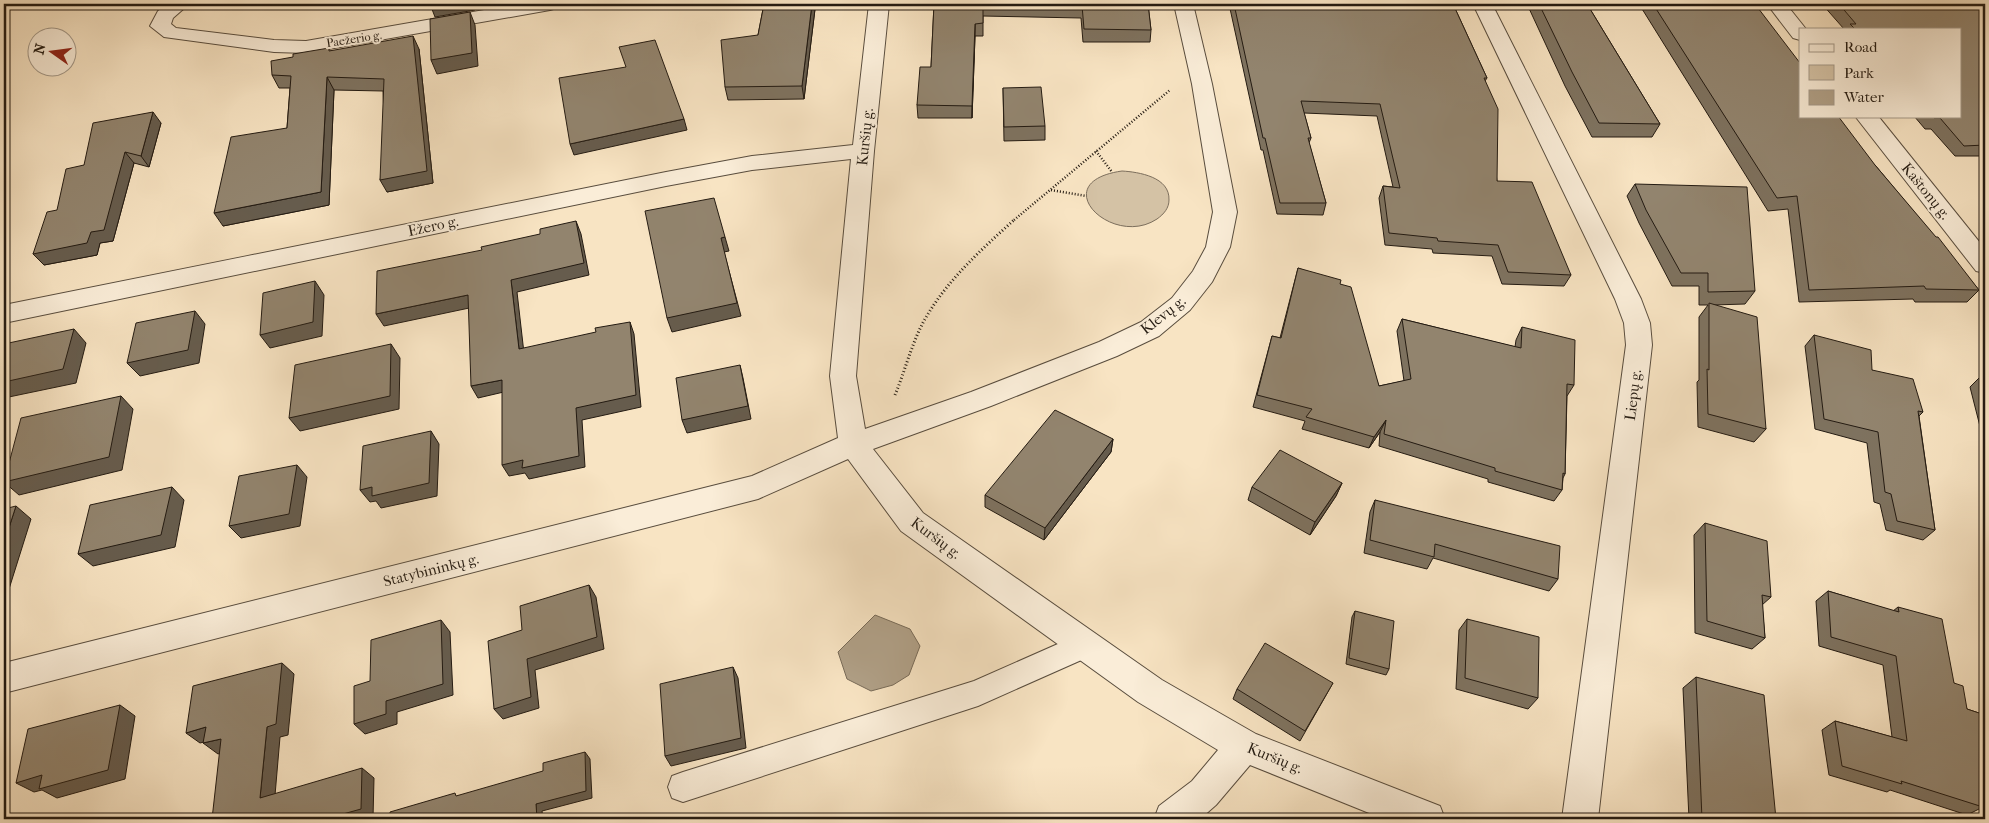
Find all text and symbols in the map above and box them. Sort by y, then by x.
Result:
north arrow [28,28,78,78]
street label: Paežerio g. [325,28,383,50]
legend [1799,28,1962,118]
text: Road [1844,38,1878,56]
text: N [30,41,49,56]
text: Park [1844,64,1874,82]
text: Water [1843,88,1884,106]
street label: Kuršių g. [853,107,877,167]
street label: Kaštonų g. [1898,159,1954,223]
street label: Ežero g. [406,212,460,240]
street label: Klevų g. [1137,292,1189,338]
street label: Liepų g. [1621,368,1645,422]
street label: Kuršių g. [907,513,965,563]
street label: Statybininkų g. [381,549,481,591]
street label: Kuršių g. [1245,739,1305,777]

